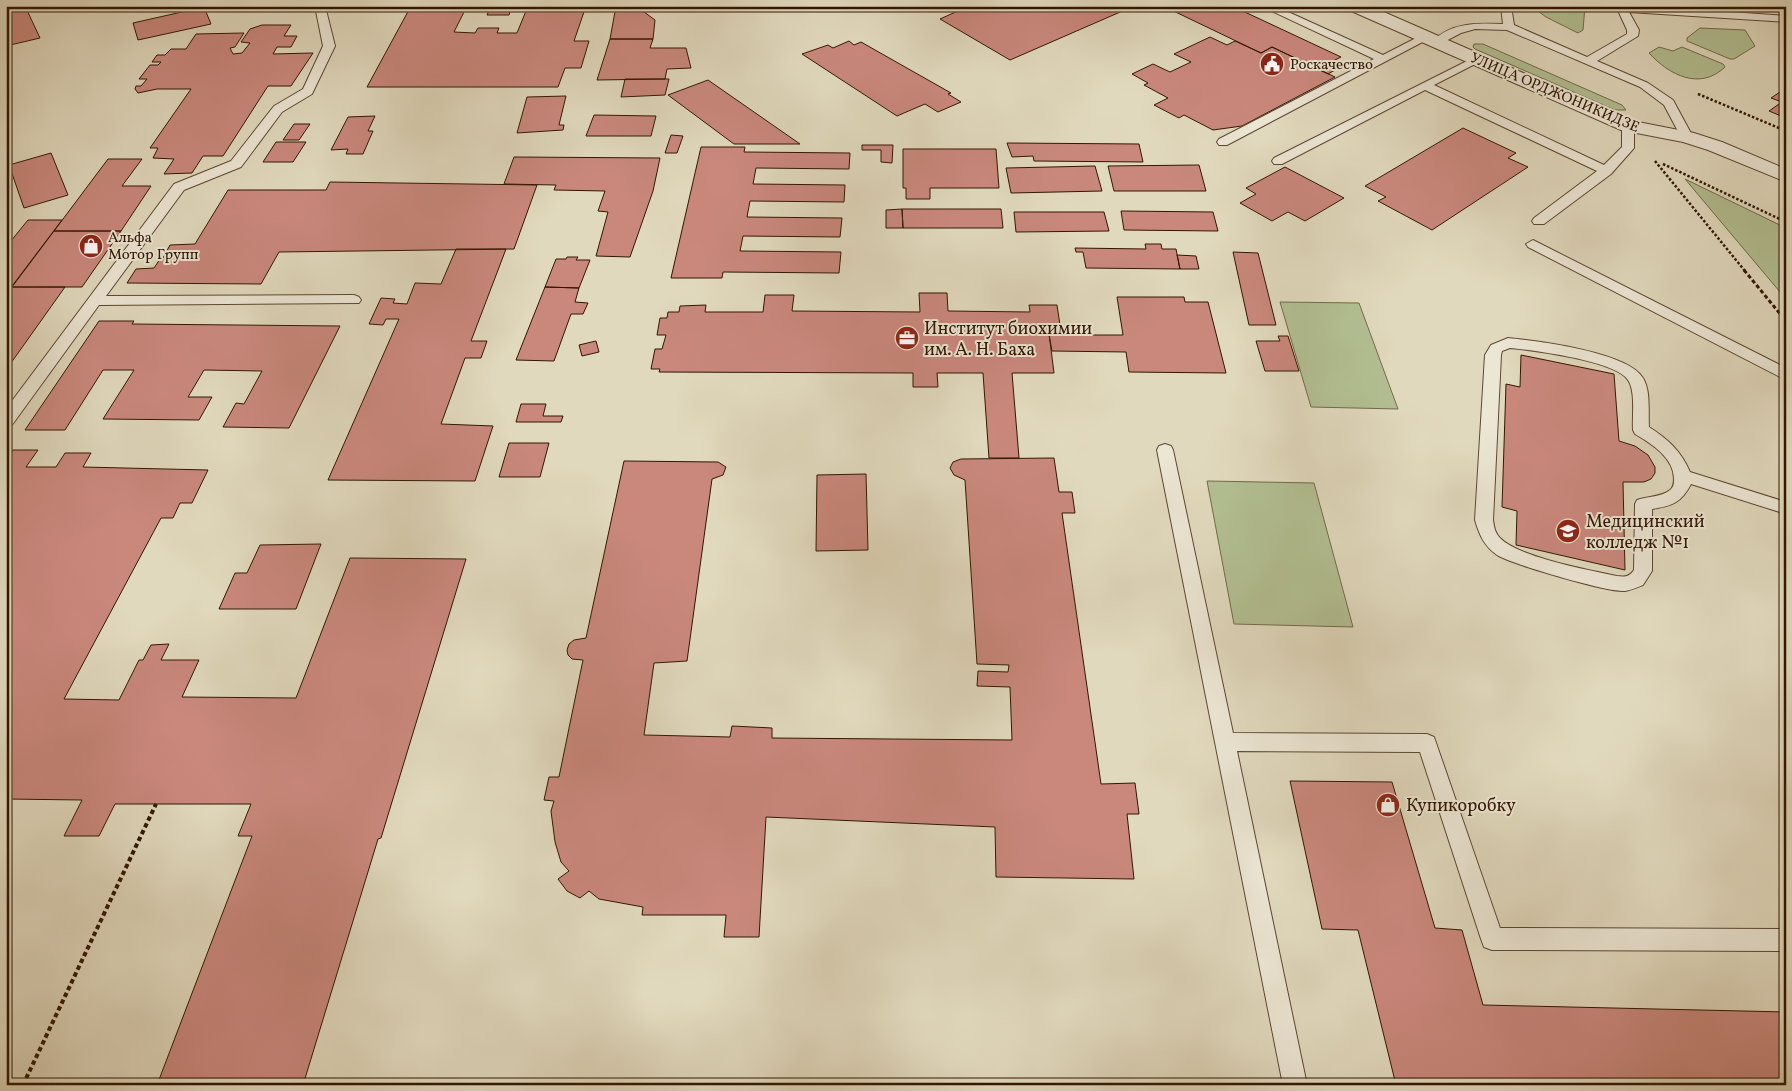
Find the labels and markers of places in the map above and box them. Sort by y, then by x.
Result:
public building icon: Роскачество [1259,51,1285,77]
place label: Роскачество [1290,55,1373,76]
place label: Альфа Мотор Групп [108,228,199,266]
shop icon: Альфа Мотор Групп [78,233,104,259]
place label: Институт биохимии им. А. Н. Баха [924,317,1092,363]
office icon: Институт биохимии им. А. Н. Баха [894,325,920,351]
place label: Медицинский колледж №1 [1586,510,1705,556]
school or university icon: Медицинский колледж №1 [1555,518,1581,544]
shop icon: Купикоробку [1375,792,1401,818]
place label: Купикоробку [1406,794,1516,819]

